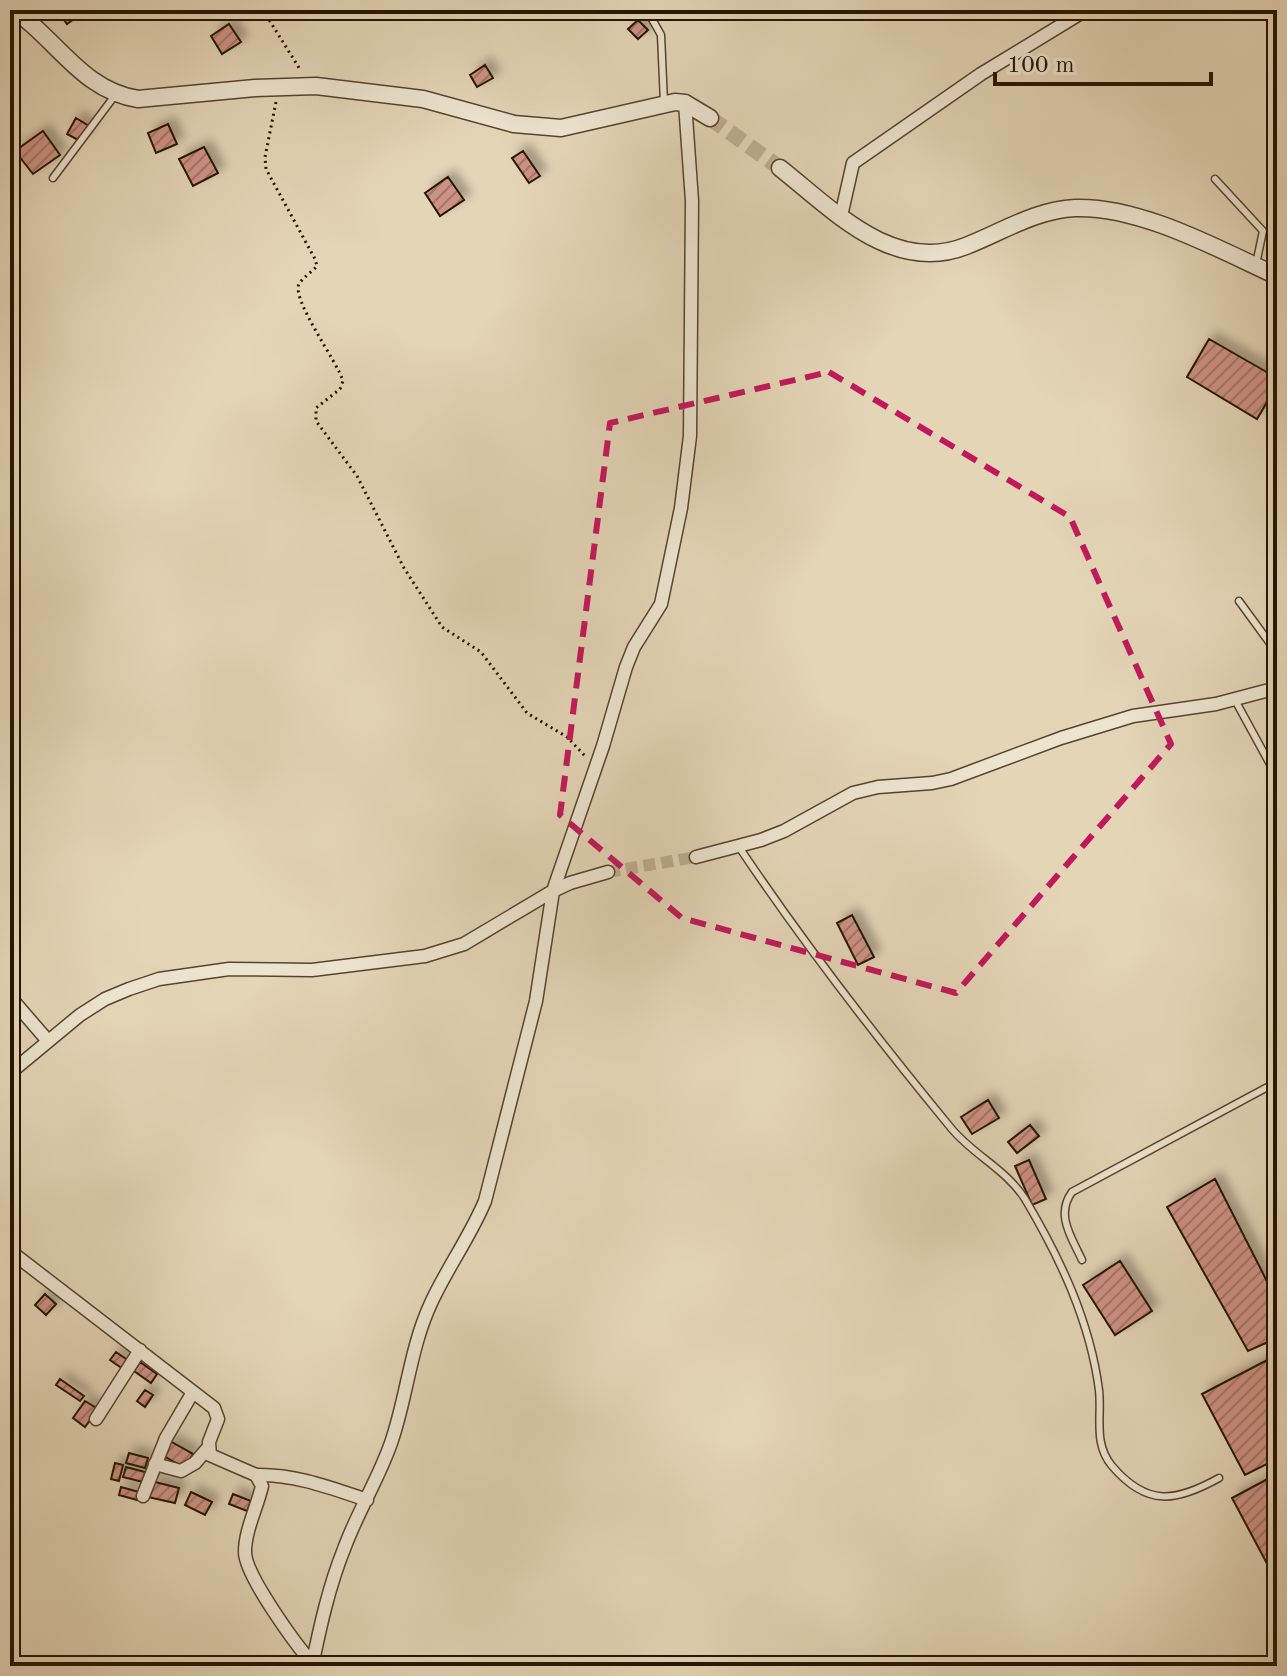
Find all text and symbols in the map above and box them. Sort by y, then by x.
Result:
scale bar [995,36,1211,86]
text: 100 m [1007,54,1075,78]

